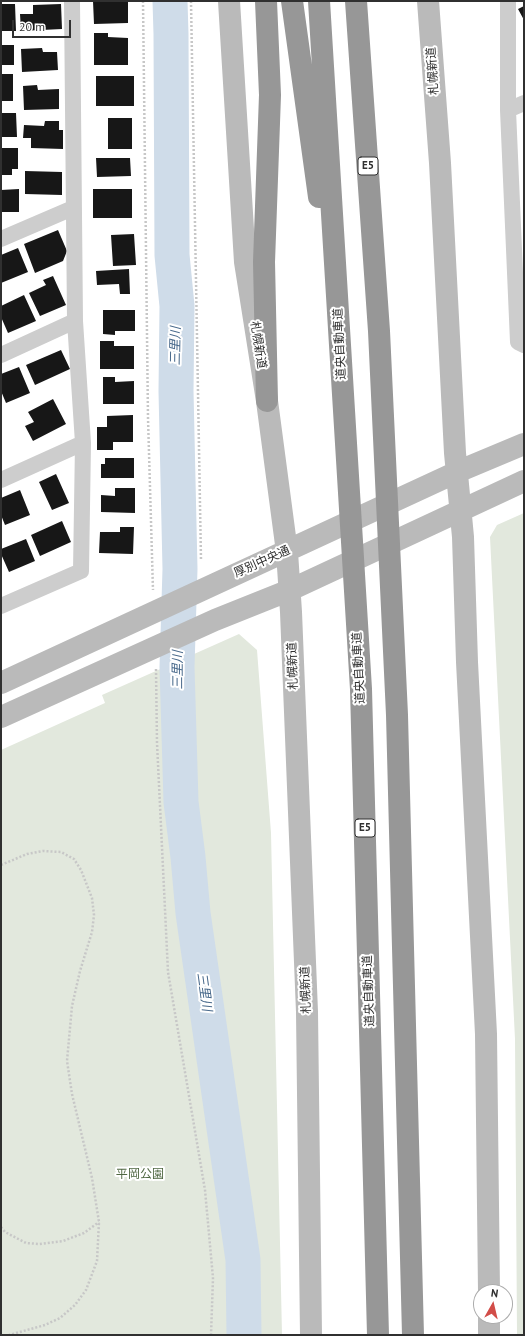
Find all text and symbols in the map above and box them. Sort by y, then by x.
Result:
scale bar [14,12,73,38]
text: 20 m [19,19,45,34]
street label: 札幌新道 [424,47,442,95]
road number: E5 [358,157,378,175]
street label: 道央自動車道 [331,308,349,380]
street label: 札幌新道 [247,320,269,370]
water label: 三里川 [168,326,184,366]
street label: 厚別中央通 [232,543,292,581]
street label: 道央自動車道 [350,632,368,704]
street label: 札幌新道 [285,642,301,690]
water label: 三里川 [170,651,186,689]
road number: E5 [355,819,375,837]
street label: 道央自動車道 [361,955,377,1027]
street label: 札幌新道 [298,966,314,1014]
water label: 三里川 [194,972,214,1012]
park label: 平岡公園 [116,1168,164,1182]
north arrow [473,1284,513,1324]
text: N [490,1286,499,1301]

